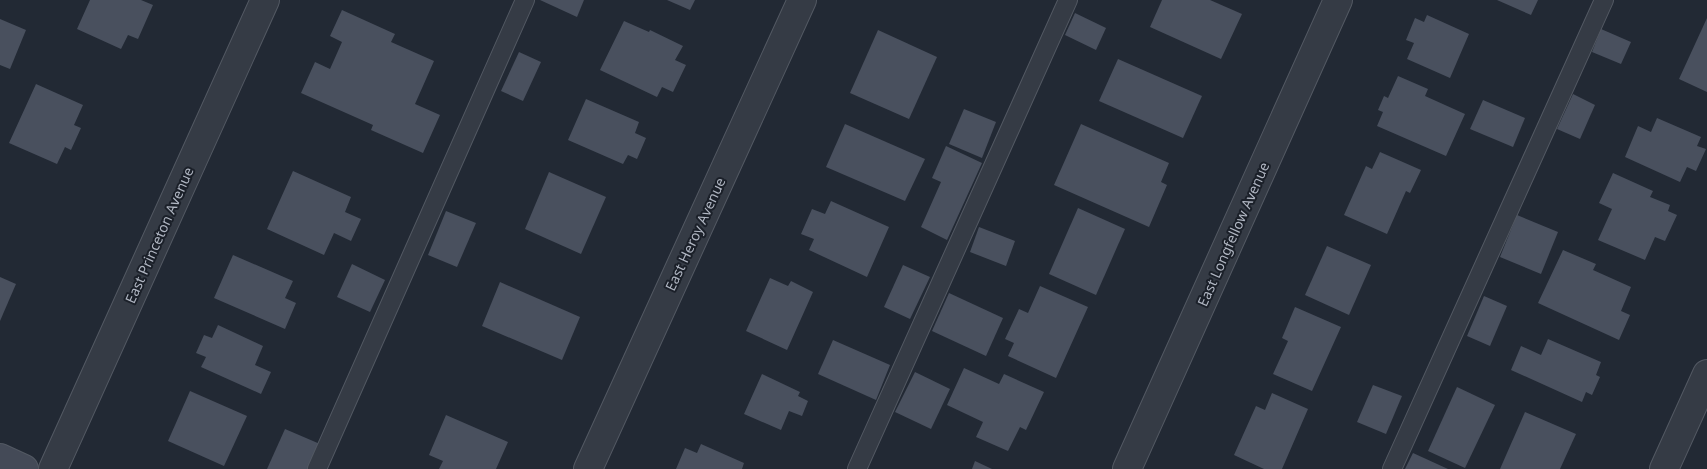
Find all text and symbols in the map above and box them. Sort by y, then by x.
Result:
street label: East Longfellow Avenue [1193,159,1273,309]
street label: East Princeton Avenue [120,164,198,306]
street label: East Heroy Avenue [660,174,730,294]

